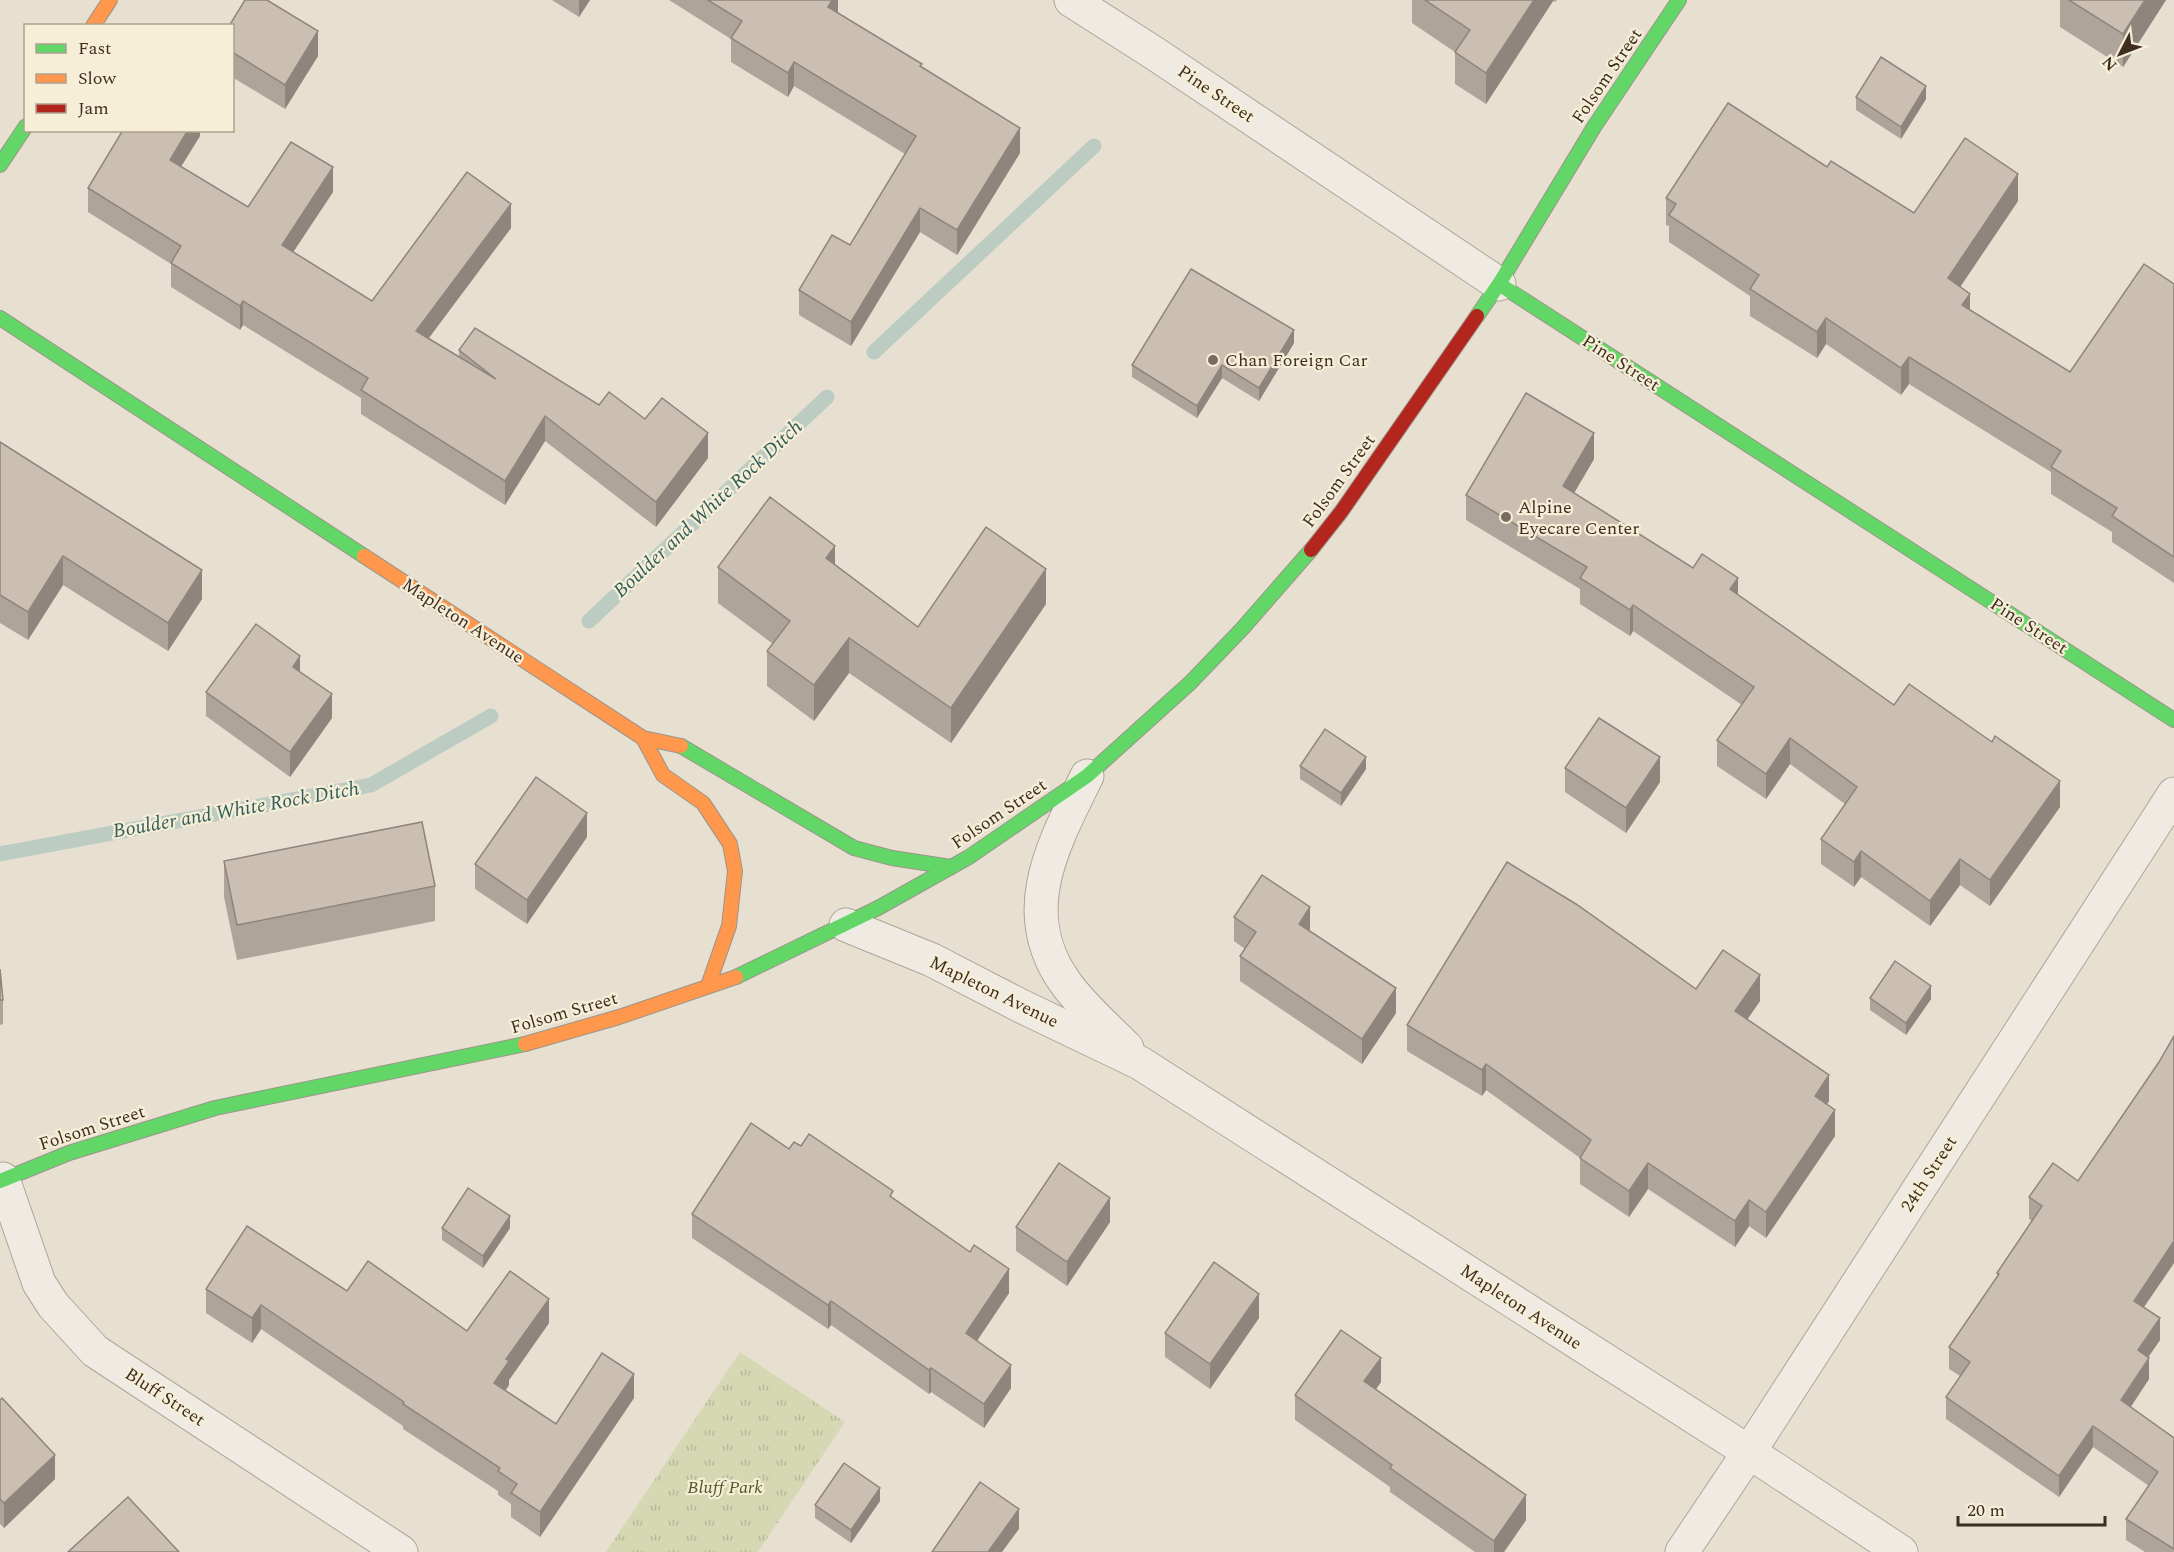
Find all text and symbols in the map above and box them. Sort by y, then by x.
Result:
street label: Folsom Street [1565,23,1649,129]
legend [24,24,234,132]
north arrow [2090,24,2150,84]
text: Fast [78,35,111,62]
text: N [2096,50,2123,76]
street label: Pine Street [1172,58,1260,130]
text: Slow [78,65,117,92]
text: Jam [78,95,109,122]
street label: Pine Street [1577,328,1665,398]
place label: Chan Foreign Car [1225,347,1368,374]
marker: Chan Foreign Car [1206,353,1220,367]
water label: Boulder and White Rock Ditch [606,413,810,605]
street label: Folsom Street [1296,428,1382,534]
place label: Alpine Eyecare Center [1518,494,1639,542]
marker: Alpine Eyecare Center [1499,510,1513,524]
street label: Mapleton Avenue [397,571,529,671]
street label: Pine Street [1985,591,2073,661]
street label: Folsom Street [946,772,1052,856]
water label: Boulder and White Rock Ditch [110,774,362,846]
street label: Mapleton Avenue [925,949,1063,1035]
street label: Folsom Street [507,985,621,1041]
street label: Folsom Street [35,1098,149,1158]
street label: 24th Street [1894,1130,1964,1218]
street label: Mapleton Avenue [1455,1257,1587,1357]
street label: Bluff Street [119,1361,211,1433]
park label: Bluff Park [687,1474,763,1501]
scale bar [1958,1489,2105,1527]
text: 20 m [1967,1497,2005,1524]

